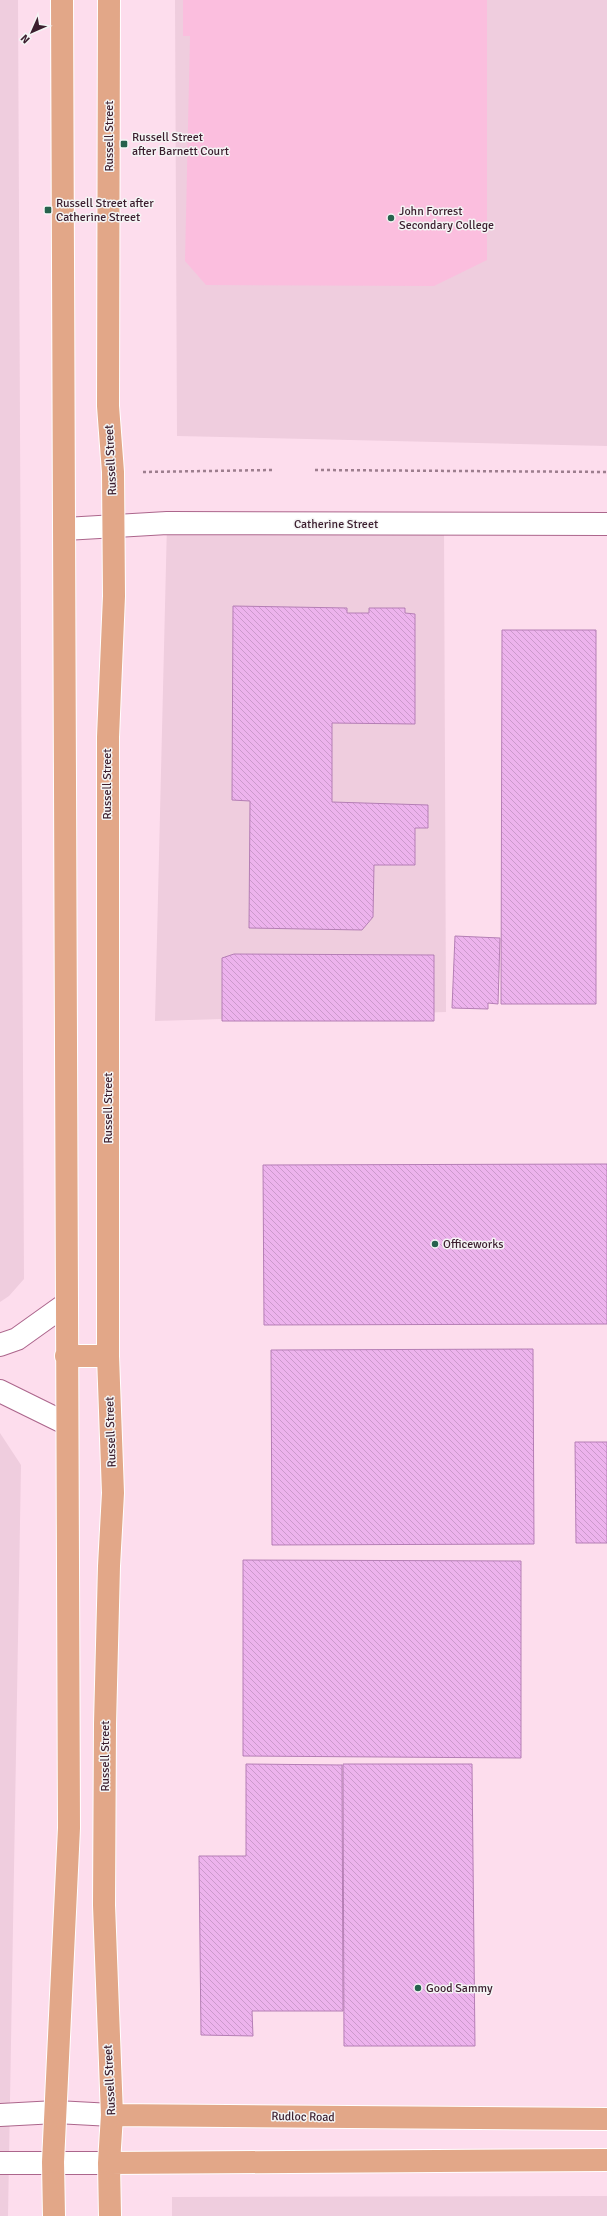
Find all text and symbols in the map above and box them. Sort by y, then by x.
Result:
north arrow [12,12,52,52]
text: N [18,31,33,46]
street label: Russell Street [102,101,117,171]
place label: Russell Street after Barnett Court [132,130,229,159]
marker: Russell Street after Barnett Court [119,139,129,149]
place label: Russell Street after Catherine Street [56,196,154,225]
place label: John Forrest Secondary College [399,204,494,233]
marker: Russell Street after Catherine Street [43,205,53,215]
marker: John Forrest Secondary College [386,213,396,223]
street label: Russell Street [102,424,120,496]
street label: Catherine Street [294,517,378,532]
street label: Russell Street [100,749,115,819]
street label: Russell Street [101,1073,116,1143]
place label: Officeworks [443,1237,503,1252]
marker: Officeworks [430,1239,440,1249]
street label: Russell Street [102,1396,120,1468]
street label: Russell Street [98,1721,113,1791]
place label: Good Sammy [426,1981,493,1996]
marker: Good Sammy [413,1983,423,1993]
street label: Russell Street [101,2044,119,2116]
street label: Rudloc Road [271,2109,335,2125]

